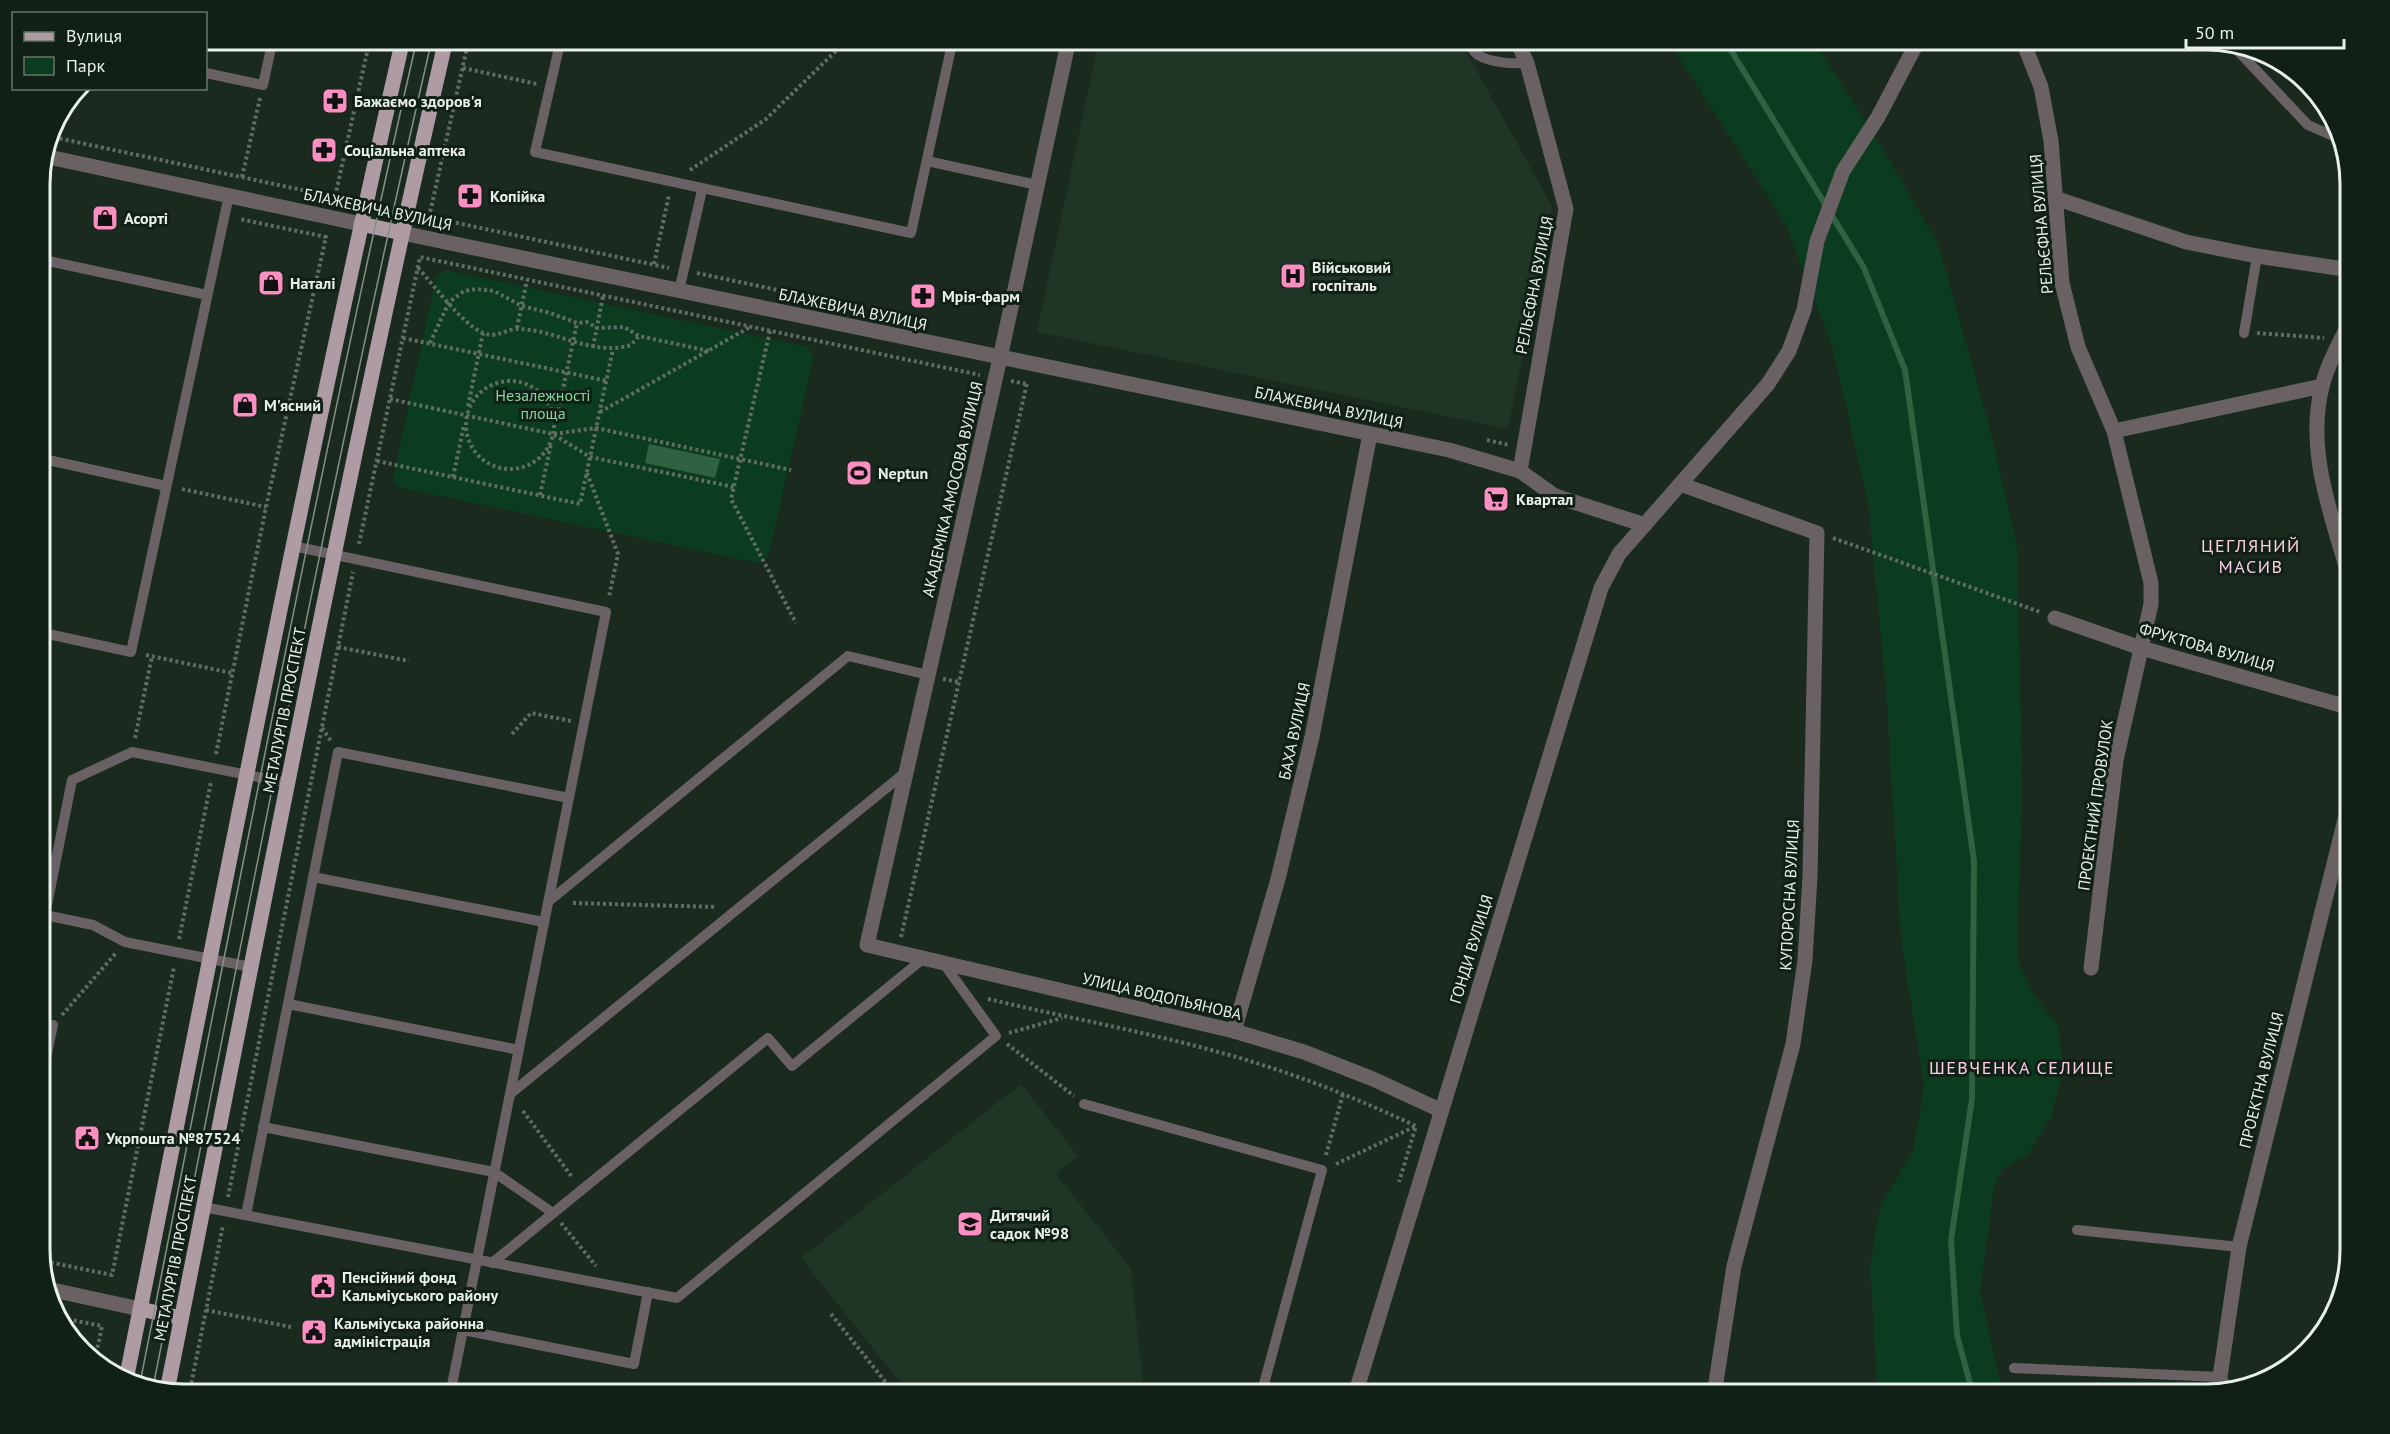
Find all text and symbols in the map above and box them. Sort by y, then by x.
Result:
legend [12,12,207,90]
scale bar [2186,12,2344,50]
text: 50 m [2195,21,2234,44]
text: Вулиця [66,24,122,47]
text: Парк [66,54,106,77]
pharmacy icon: Бажаємо здоров'я [320,86,350,116]
place label: Бажаємо здоров'я [354,91,482,111]
pharmacy icon: Соціальна аптека [309,135,339,165]
place label: Соціальна аптека [344,140,466,160]
street label: РЕЛЬЄФНА ВУЛИЦЯ [2025,153,2057,295]
pharmacy icon: Копійка [455,181,485,211]
street label: БЛАЖЕВИЧА ВУЛИЦЯ [302,184,454,234]
place label: Копійка [490,186,545,206]
shop icon: Асорті [90,203,120,233]
place label: Асорті [124,208,168,228]
street label: РЕЛЬЄФНА ВУЛИЦЯ [1511,214,1557,356]
place label: Військовий госпіталь [1312,257,1391,295]
hospital icon: Військовий госпіталь [1278,261,1308,291]
shop icon: Наталі [256,268,286,298]
place label: Наталі [290,273,336,293]
pharmacy icon: Мрія-фарм [908,281,938,311]
street label: БЛАЖЕВИЧА ВУЛИЦЯ [777,284,929,334]
place label: Мрія-фарм [942,286,1020,306]
street label: АКАДЕМІКА АМОСОВА ВУЛИЦЯ [917,379,987,599]
street label: БЛАЖЕВИЧА ВУЛИЦЯ [1253,382,1405,432]
park label: Незалежності площа [495,385,591,423]
shop icon: М'ясний [230,390,260,420]
place label: М'ясний [264,395,321,415]
sports icon: Neptun [844,458,874,488]
place label: Neptun [878,463,928,483]
supermarket icon: Квартал [1481,484,1511,514]
place label: Квартал [1516,489,1573,509]
district label: ЦЕГЛЯНИЙ МАСИВ [2201,534,2301,578]
street label: ФРУКТОВА ВУЛИЦЯ [2137,618,2277,676]
street label: МЕТАЛУРГІВ ПРОСПЕКТ [258,625,310,795]
street label: БАХА ВУЛИЦЯ [1274,680,1314,782]
street label: ПРОЕКТНИЙ ПРОВУЛОК [2073,718,2117,892]
street label: КУПОРОСНА ВУЛИЦЯ [1775,819,1803,971]
street label: ГОНДИ ВУЛИЦЯ [1445,892,1497,1006]
street label: УЛИЦА ВОДОПЬЯНОВА [1080,968,1244,1024]
street label: ПРОЕКТНА ВУЛИЦЯ [2234,1010,2288,1150]
district label: ШЕВЧЕНКА СЕЛИЩЕ [1929,1056,2115,1079]
public building icon: Укрпошта №87524 [72,1123,102,1153]
place label: Укрпошта №87524 [105,1128,240,1148]
street label: МЕТАЛУРГІВ ПРОСПЕКТ [149,1173,201,1343]
place label: Дитячий садок №98 [990,1205,1069,1243]
school or university icon: Дитячий садок №98 [955,1209,985,1239]
place label: Пенсійний фонд Кальміуського району [342,1267,498,1305]
public building icon: Пенсійний фонд Кальміуського району [308,1271,338,1301]
place label: Кальміуська районна адміністрація [334,1313,484,1351]
public building icon: Кальміуська районна адміністрація [299,1317,329,1347]

